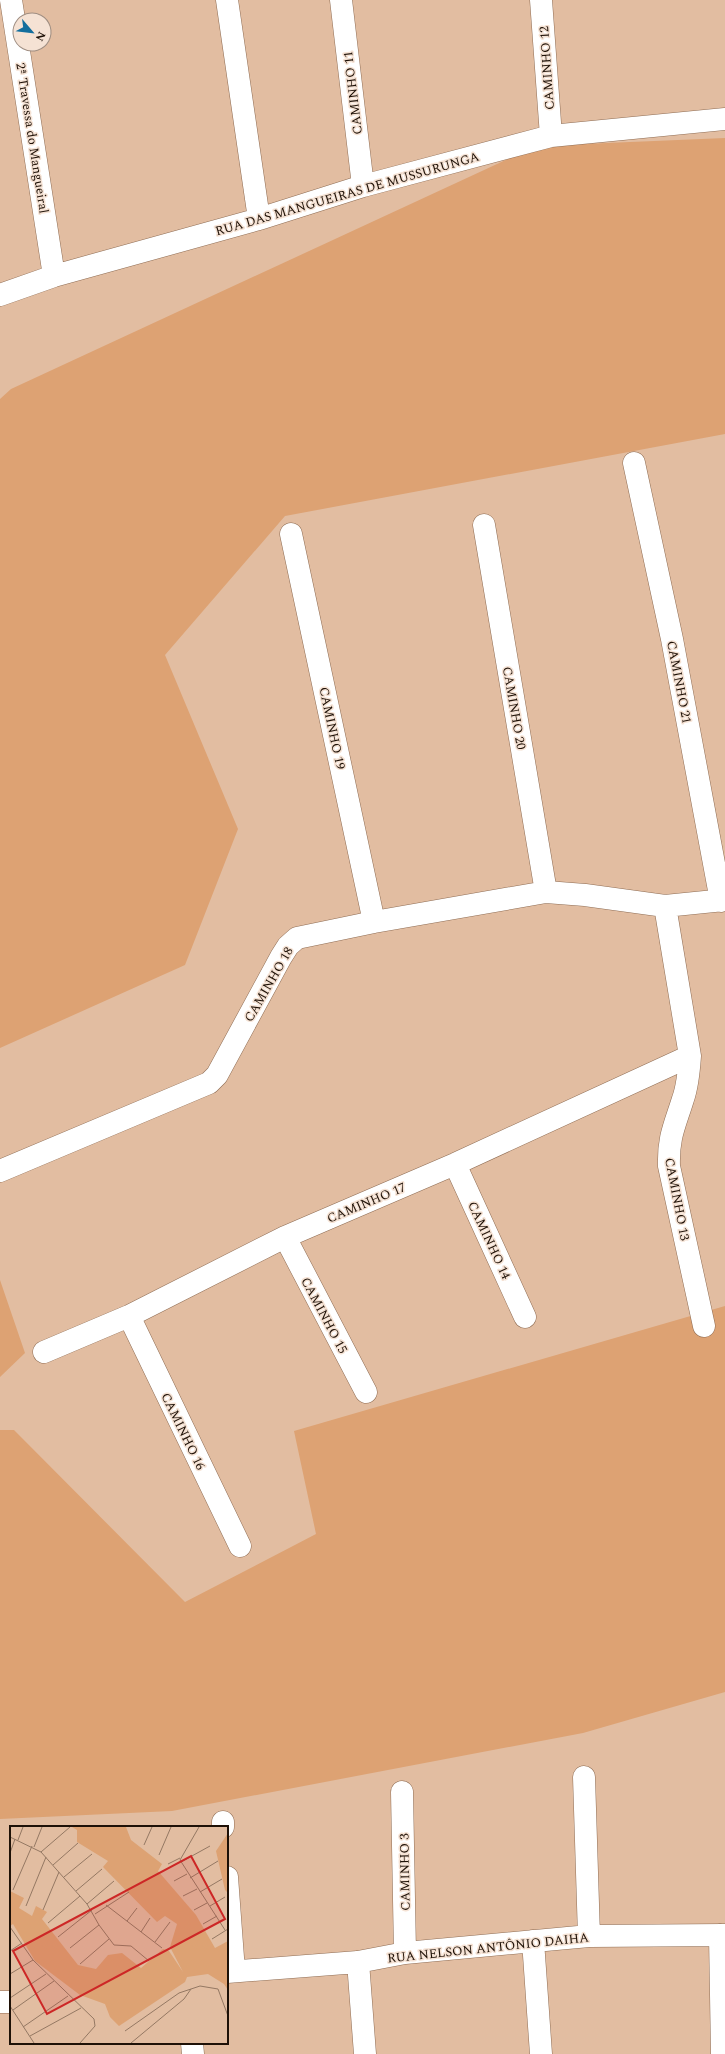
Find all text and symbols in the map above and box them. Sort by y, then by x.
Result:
north arrow [12,12,52,52]
street label: CAMINHO 12 [534,25,560,111]
text: N [31,29,50,44]
street label: CAMINHO 11 [338,50,368,136]
street label: 2ª Travessa do Mangueiral [10,61,54,215]
street label: RUA DAS MANGUEIRAS DE MUSSURUNGA [213,147,482,241]
street label: CAMINHO 21 [661,639,697,725]
street label: CAMINHO 20 [497,665,531,752]
street label: CAMINHO 19 [314,685,351,772]
street label: CAMINHO 18 [239,943,299,1026]
street label: CAMINHO 13 [659,1156,695,1243]
street label: CAMINHO 17 [324,1177,409,1229]
street label: CAMINHO 14 [462,1198,516,1283]
street label: CAMINHO 15 [296,1274,353,1357]
street label: CAMINHO 16 [156,1389,211,1474]
inset map [10,1826,228,2044]
street label: CAMINHO 3 [394,1833,416,1911]
street label: RUA NELSON ANTÔNIO DAIHA [386,1927,590,1969]

